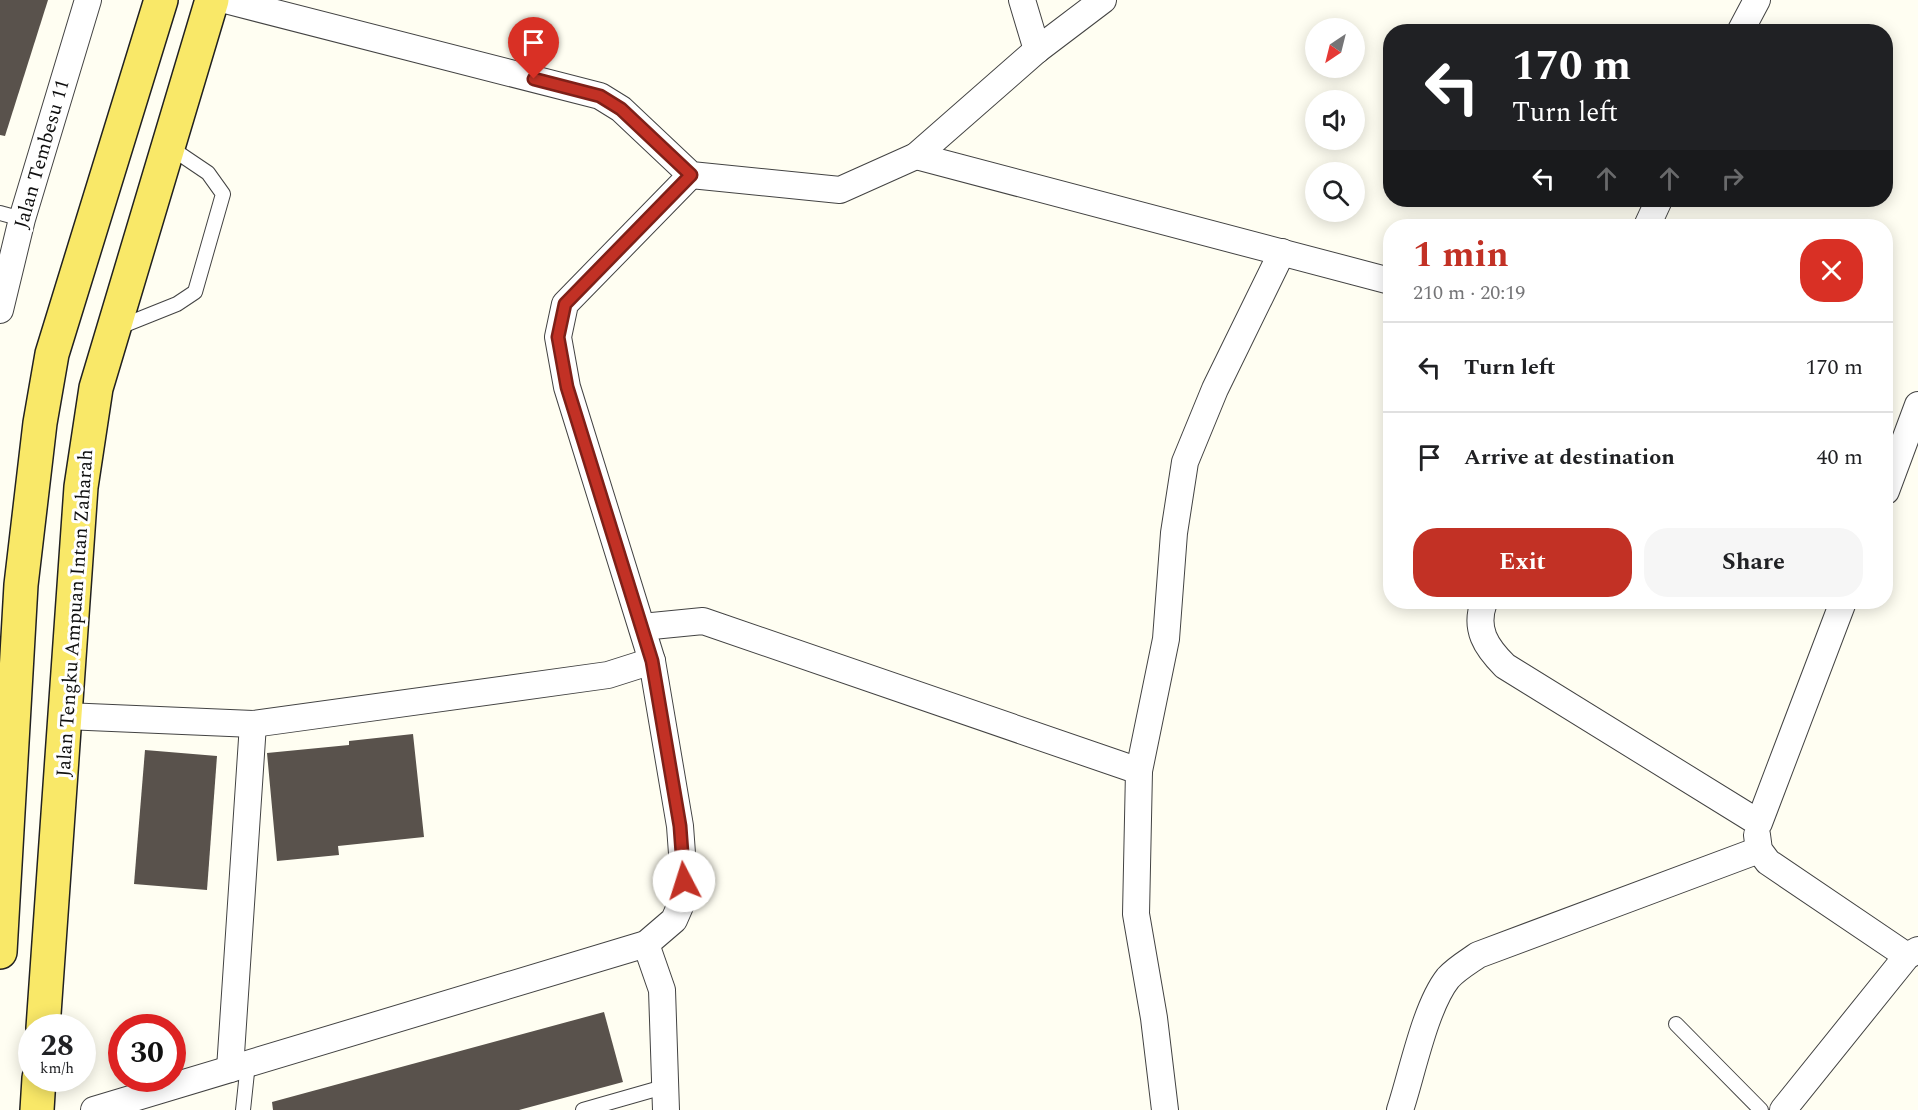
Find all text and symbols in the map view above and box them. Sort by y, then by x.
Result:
pin [508,17,559,79]
north arrow [1305,18,1365,78]
map controls [1305,18,1365,222]
icon: arrive [517,26,550,59]
text: 170 m [1512,35,1631,98]
icon: left [1413,48,1491,126]
street label: Jalan Tembesu 11 [6,76,78,232]
button: sound [1305,90,1365,150]
text: Turn left [1512,92,1618,134]
button: search [1305,162,1365,222]
icon: left [1527,162,1560,195]
icon: ahead [1590,162,1623,195]
icon: ahead [1653,162,1686,195]
icon: right [1716,162,1749,195]
text: 1 min [1413,228,1509,283]
button: close [1800,239,1863,302]
text: 210 m · 20:19 [1413,278,1525,308]
icon: left [1413,351,1446,384]
text: Turn left [1464,351,1556,384]
text: 170 m [1806,351,1863,384]
icon: arrive [1413,441,1446,474]
text: Arrive at destination [1464,441,1675,474]
text: 40 m [1817,441,1863,474]
street label: Jalan Tengku Ampuan Intan Zaharah [49,448,101,778]
button: Exit [1413,528,1632,597]
button: Share [1644,528,1863,597]
position arrow [652,849,716,913]
speed limit sign: 30 [108,1014,186,1092]
text: 28 [40,1023,74,1069]
text: km/h [40,1057,74,1080]

